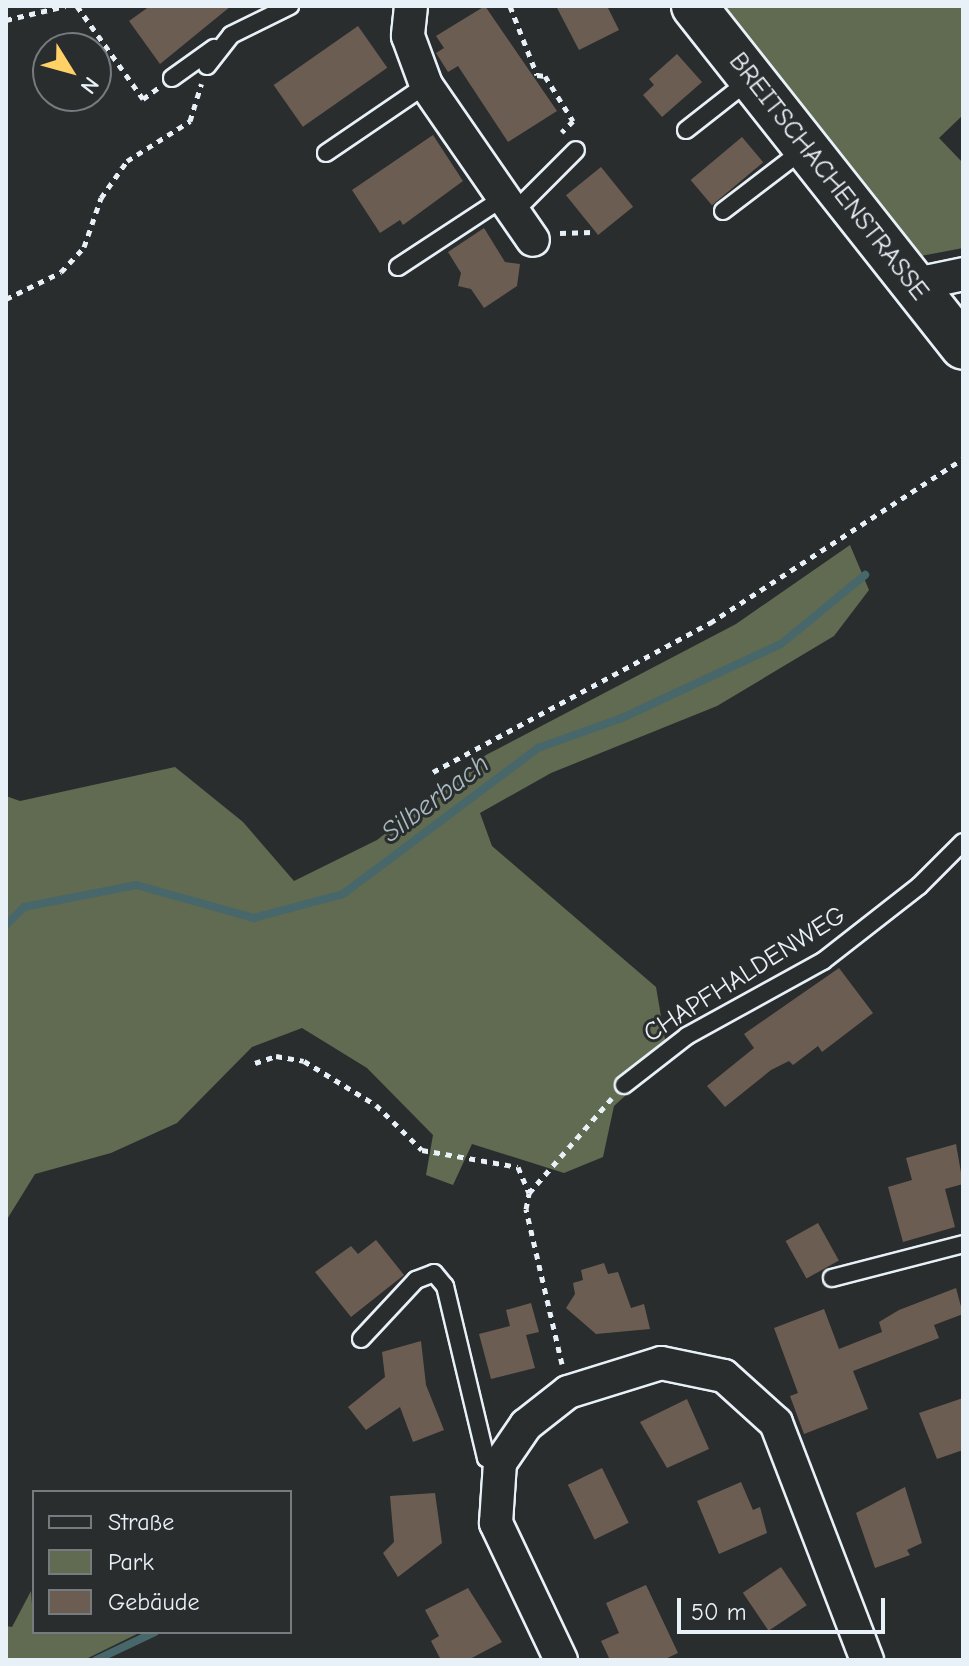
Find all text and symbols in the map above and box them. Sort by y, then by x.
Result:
north arrow [32,32,112,112]
street label: BREITSCHACHENSTRASSE [722,47,934,307]
text: N [75,72,104,99]
water label: Silberbach [375,747,495,849]
street label: CHAPFHALDENWEG [638,900,852,1050]
legend [32,1490,292,1634]
text: Straße [108,1508,174,1536]
text: Park [108,1548,154,1576]
scale bar [681,1582,889,1632]
text: Gebäude [108,1588,199,1616]
text: 50 m [691,1598,747,1626]

